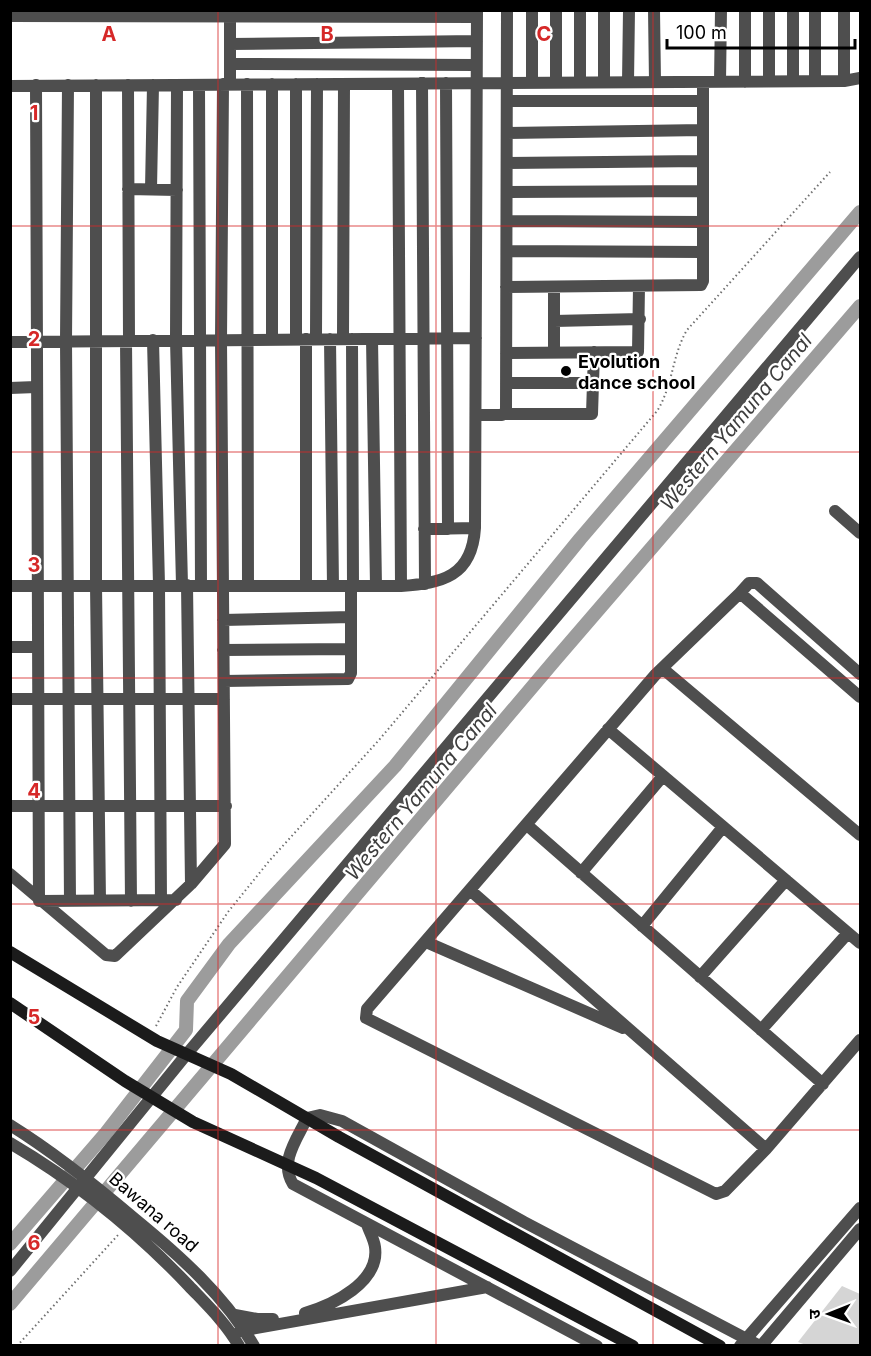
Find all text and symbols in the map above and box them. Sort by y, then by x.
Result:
scale bar [667,12,854,50]
text: A [102,22,117,46]
text: B [320,22,334,46]
text: C [537,22,551,46]
text: 100 m [676,22,727,43]
text: 1 [30,101,38,125]
text: 2 [28,327,40,351]
water label: Western Yamuna Canal [655,329,817,515]
place label: Evolution dance school [578,351,695,393]
marker: Evolution dance school [559,364,573,378]
text: 3 [28,553,40,577]
water label: Western Yamuna Canal [340,699,502,885]
text: 4 [27,779,41,803]
text: 5 [28,1005,40,1029]
street label: Bawana road [105,1168,203,1256]
text: 6 [28,1231,41,1255]
north arrow [799,1284,859,1344]
text: उ [804,1309,824,1319]

